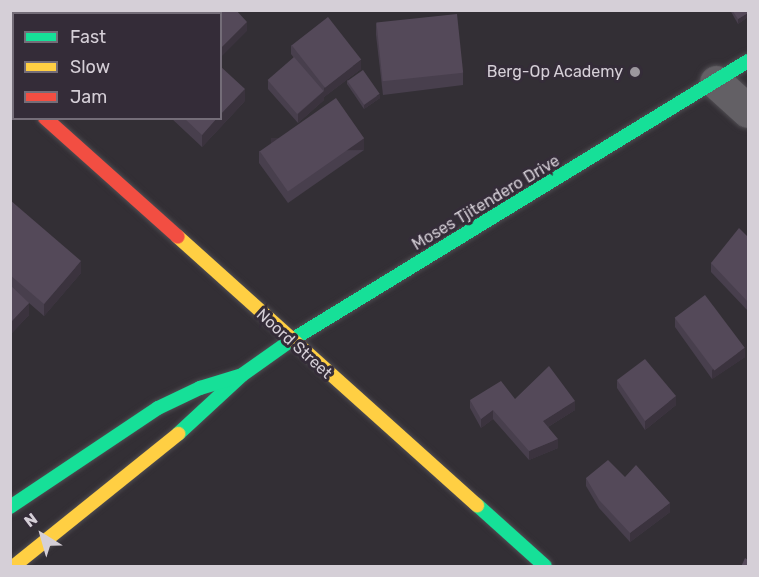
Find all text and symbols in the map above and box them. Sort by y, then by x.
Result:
legend [12,12,222,120]
text: Fast [70,26,106,48]
text: Slow [70,56,110,78]
place label: Berg-Op Academy [486,62,623,82]
marker: Berg-Op Academy [628,65,642,79]
text: Jam [70,86,107,108]
street label: Moses Tjitendero Drive [409,151,563,255]
street label: Noord Street [252,305,336,383]
north arrow [12,505,72,565]
text: N [21,509,41,531]

